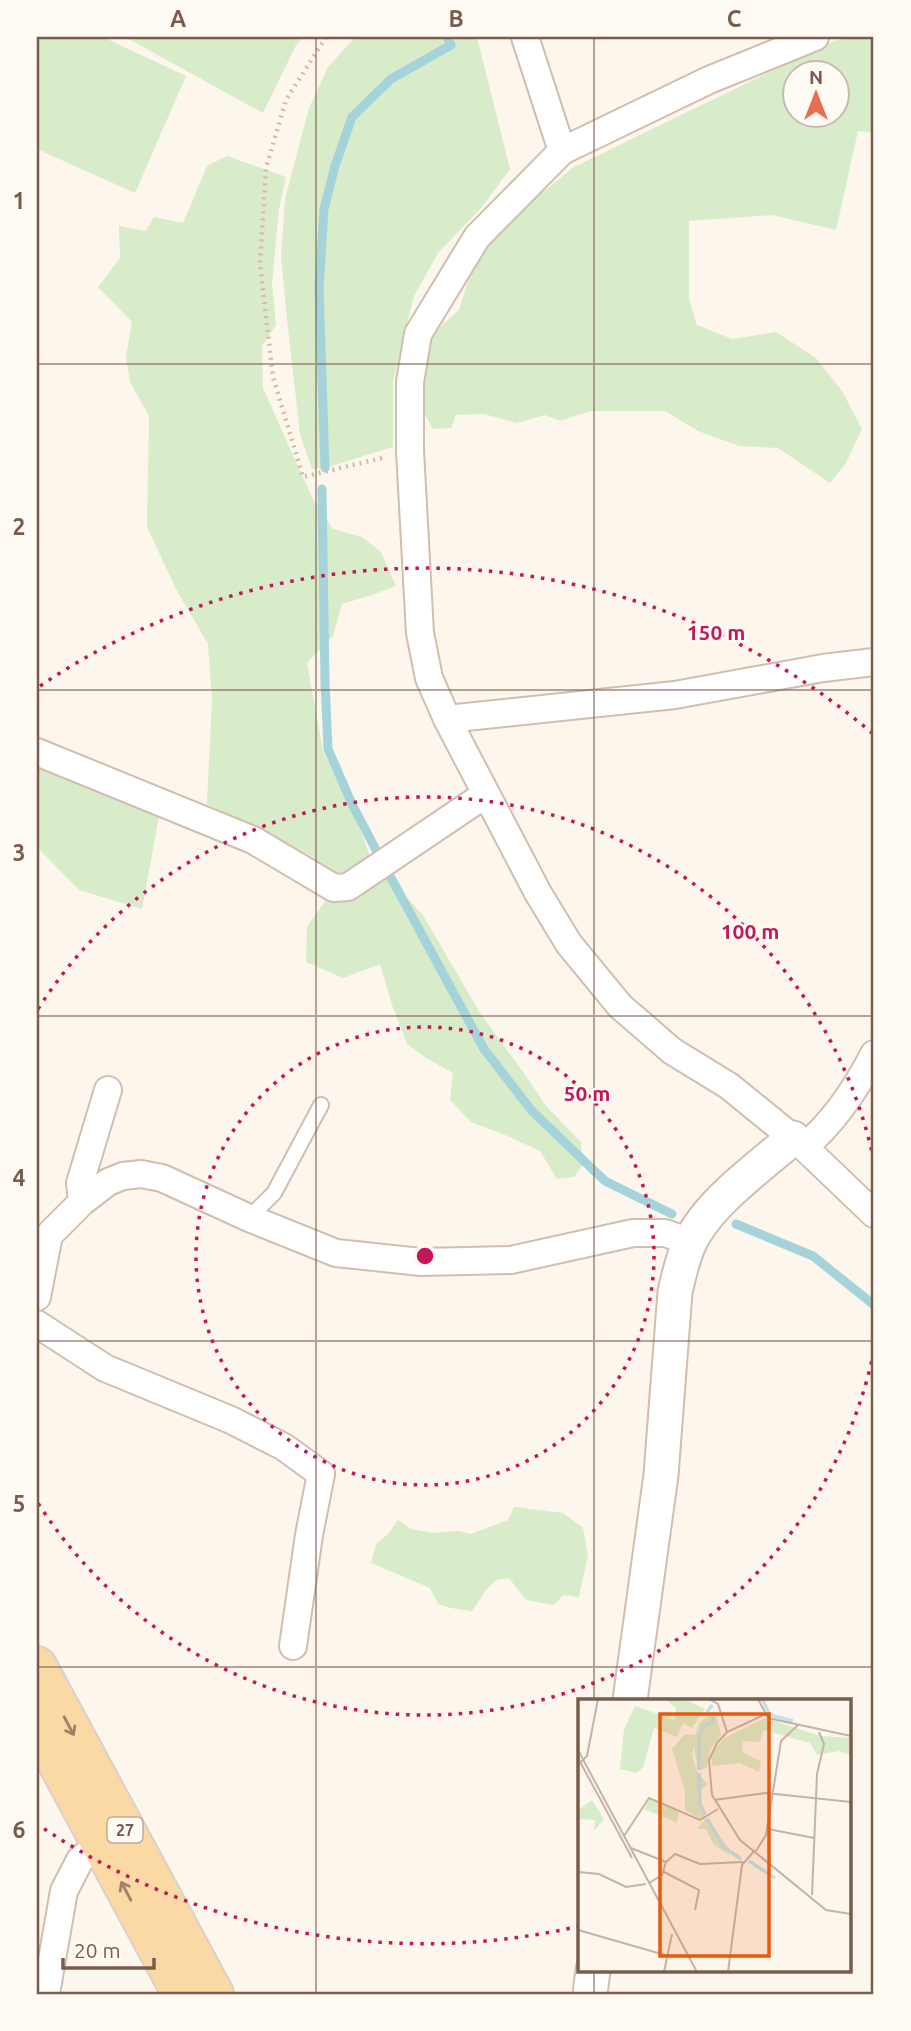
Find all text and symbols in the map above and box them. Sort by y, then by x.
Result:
text: A [170,6,186,31]
text: B [448,6,464,31]
text: C [727,6,742,31]
north arrow [782,60,852,130]
text: N [809,66,823,88]
text: 1 [13,188,25,213]
text: 2 [13,514,25,539]
text: 150 m [687,620,745,644]
text: 3 [13,840,25,865]
text: 100 m [721,919,779,943]
text: 50 m [564,1081,610,1105]
text: 4 [13,1165,26,1190]
centre of rings [413,1244,437,1268]
text: 5 [13,1491,25,1516]
inset map [578,1699,852,1972]
one-way arrow [62,1715,76,1735]
text: 6 [13,1817,26,1842]
road number: 27 [108,1818,142,1842]
one-way arrow [119,1881,133,1902]
scale bar [63,1926,154,1970]
text: 20 m [74,1938,121,1962]

